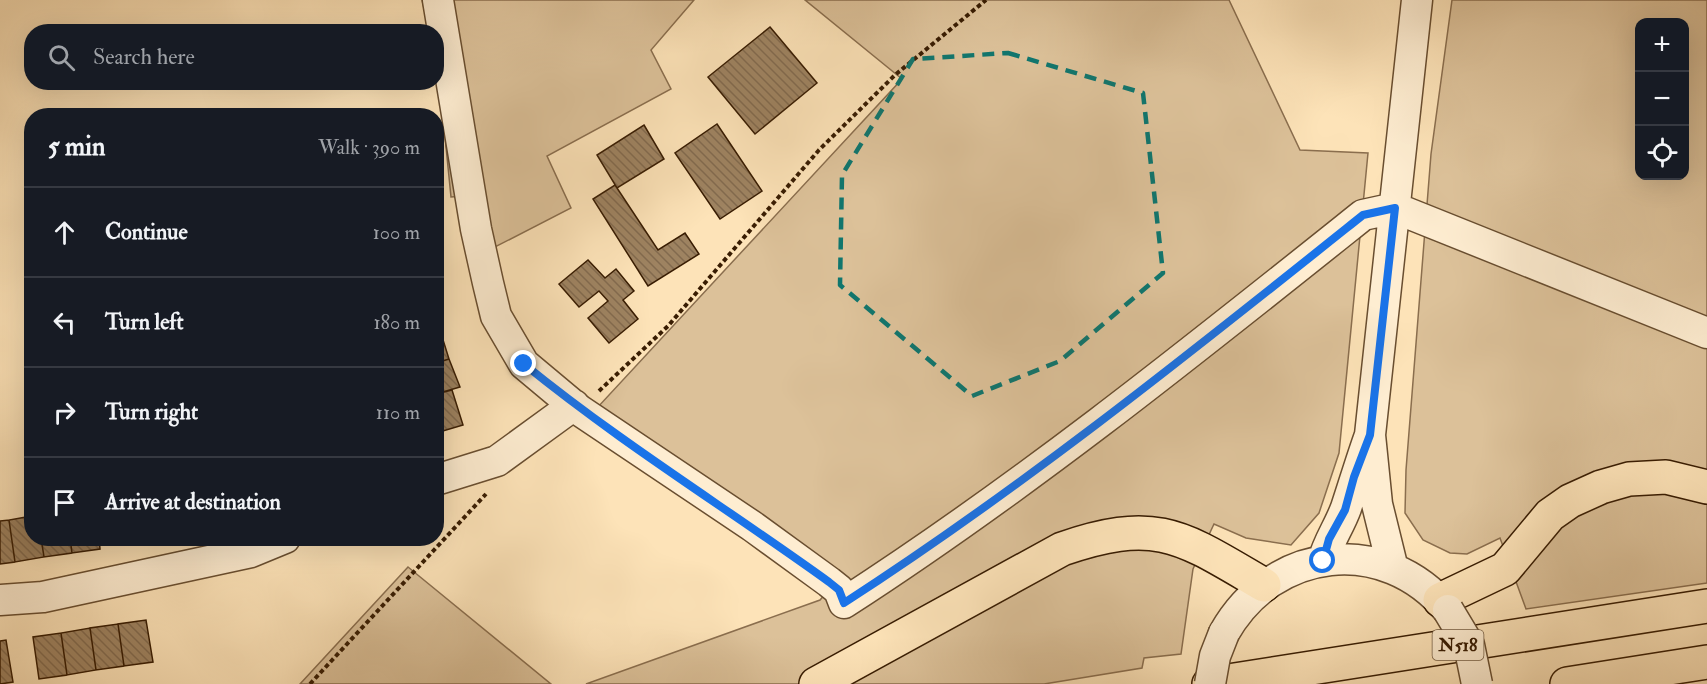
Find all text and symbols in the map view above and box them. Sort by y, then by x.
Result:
map controls [1635,18,1689,180]
button: + [1635,18,1689,72]
search box [24,24,444,90]
icon: search [45,41,78,74]
text: Search here [93,43,195,71]
button: − [1635,72,1689,126]
button: locate [1635,126,1689,180]
text: 5 min [48,131,105,163]
text: Walk · 390 m [318,135,420,160]
icon: ahead [48,216,81,249]
text: Continue [105,218,188,246]
text: 100 m [373,220,420,245]
icon: left [48,306,81,339]
text: Turn left [105,308,184,336]
text: 180 m [373,310,420,335]
route end [510,350,536,376]
icon: right [48,396,81,429]
text: Turn right [105,398,198,426]
text: 110 m [376,400,420,425]
icon: arrive [48,486,81,519]
text: Arrive at destination [105,488,281,516]
route start [1309,547,1335,573]
road number: N518 [1432,630,1484,660]

